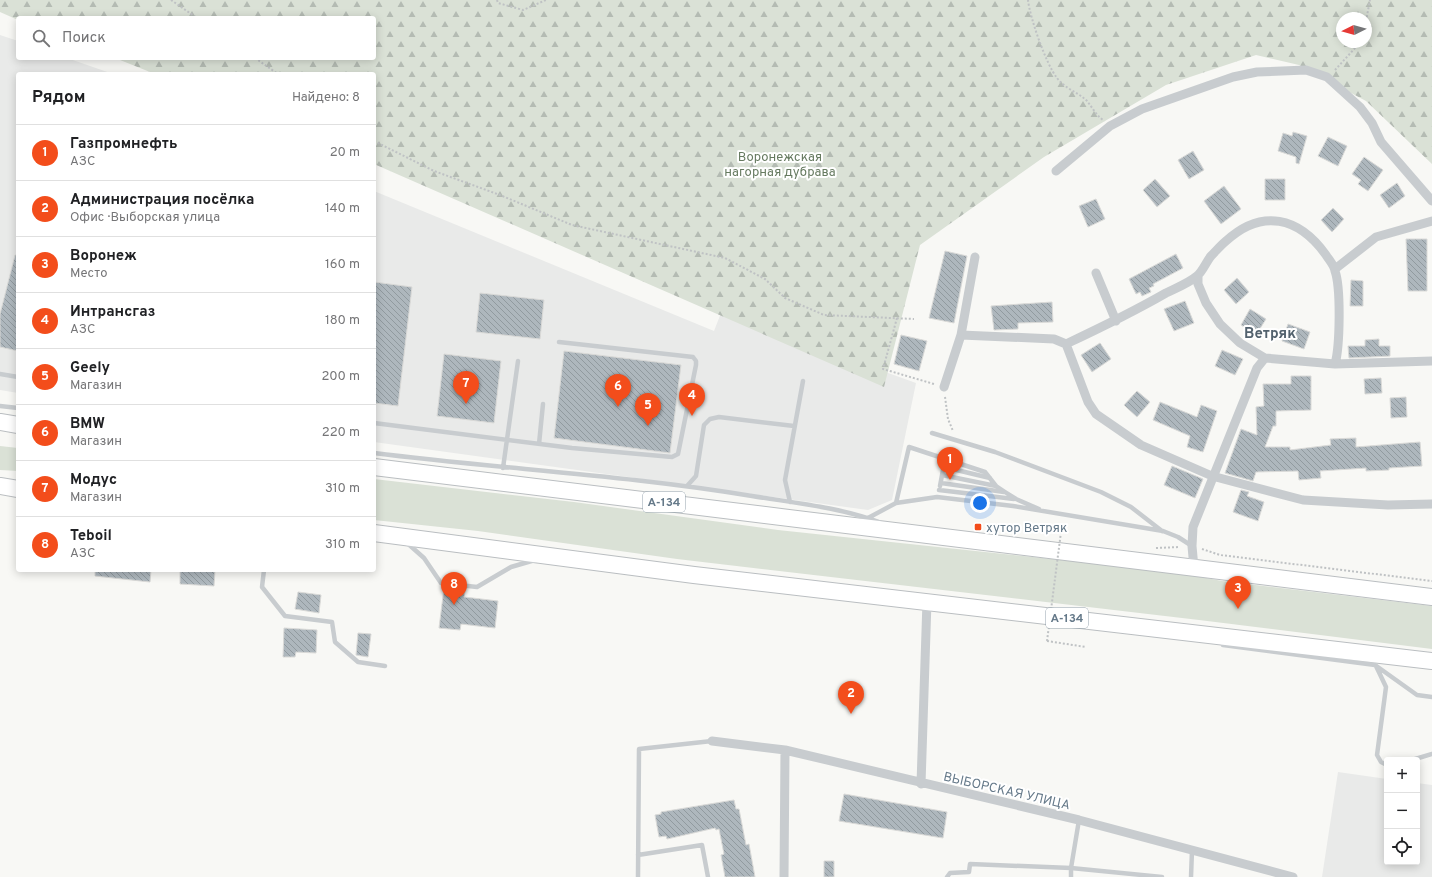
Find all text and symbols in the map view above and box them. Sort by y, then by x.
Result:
north arrow [1336,12,1372,48]
search box [16,16,376,60]
icon: search [30,27,52,49]
text: Поиск [62,29,106,48]
text: Рядом [32,87,85,109]
text: Найдено: 8 [292,90,360,106]
text: Газпромнефть [70,135,177,154]
text: 1 [42,145,48,161]
text: 20 m [330,145,360,161]
park label: Воронежская нагорная дубрава [724,150,836,181]
text: АЗС [70,154,95,170]
text: Администрация посёлка [70,191,254,210]
text: 2 [41,201,49,217]
text: 140 m [325,201,360,217]
text: Офис · Выборская улица [70,210,220,226]
text: Воронеж [70,247,137,266]
text: 3 [41,257,49,273]
text: 160 m [325,257,360,273]
text: Место [70,266,107,282]
text: Интрансгаз [70,303,156,322]
text: 4 [41,313,49,329]
text: 180 m [325,313,360,329]
text: АЗС [70,322,95,338]
district label: Ветряк [1244,325,1296,344]
text: Geely [70,359,110,378]
text: 5 [41,369,49,385]
text: 200 m [321,369,360,385]
pin: 7 [453,371,479,404]
pin: 6 [605,374,631,407]
text: Магазин [70,378,122,394]
pin: 4 [679,383,705,416]
pin: 5 [635,393,661,426]
text: BMW [70,415,105,434]
text: 6 [41,425,49,441]
text: 220 m [322,425,360,441]
text: Магазин [70,434,122,450]
pin: 1 [937,447,963,480]
text: Модус [70,471,117,490]
text: 7 [42,481,48,497]
text: 310 m [325,481,360,497]
text: Магазин [70,490,122,506]
road number: А-134 [643,492,685,512]
your location [970,493,990,513]
place label: хутор Ветряк [986,521,1067,537]
marker: хутор Ветряк [973,522,983,532]
text: Teboil [70,527,112,546]
text: 8 [41,537,49,553]
text: 310 m [325,537,360,553]
text: АЗС [70,546,95,562]
pin: 8 [441,572,467,605]
pin: 3 [1225,576,1251,609]
road number: А-134 [1046,608,1088,628]
pin: 2 [838,681,864,714]
map controls [1384,757,1420,865]
button: + [1384,757,1420,793]
street label: ВЫБОРСКАЯ УЛИЦА [942,770,1072,814]
button: − [1384,793,1420,829]
button: locate [1384,829,1420,865]

